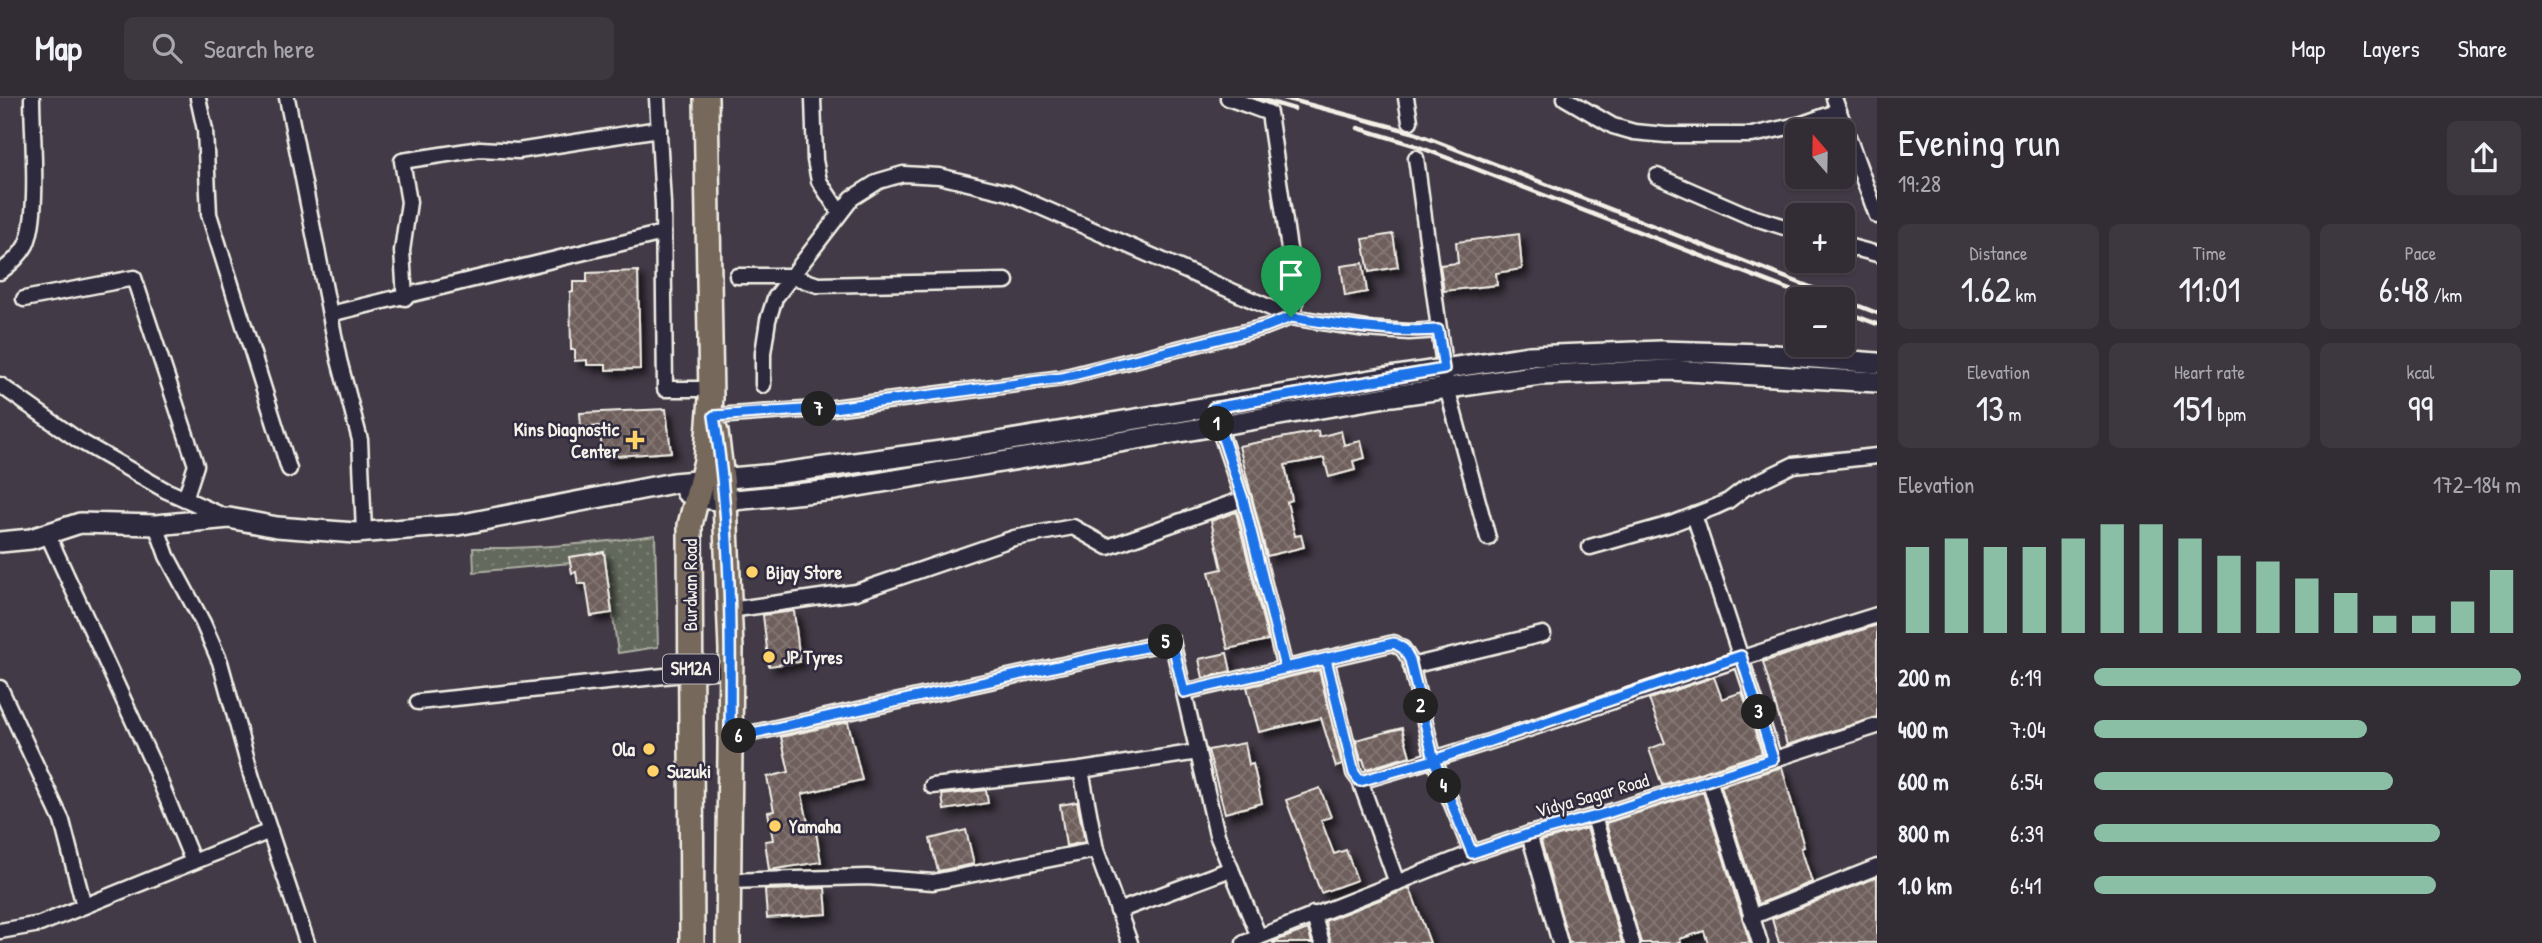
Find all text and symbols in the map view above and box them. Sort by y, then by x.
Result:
search box [124,17,614,80]
text: Map [35,26,82,70]
icon: search [148,29,186,67]
text: Search here [204,31,315,66]
text: Map [2291,32,2325,64]
text: Layers [2363,32,2420,64]
text: Share [2458,32,2507,64]
text: Evening run [1898,116,2061,168]
north arrow [1785,119,1855,189]
map controls [1785,119,1855,357]
button: share [2447,121,2521,195]
text: 19:28 [1898,168,1941,199]
button: + [1785,203,1855,273]
text: Distance [1969,240,2028,266]
text: Time [2193,240,2226,266]
text: Pace [2405,240,2436,266]
pin [1261,245,1321,317]
icon: arrive [1272,256,1310,294]
text: 1.62 [1961,266,2011,313]
text: 11:01 [2179,266,2240,313]
text: 6:48 [2379,266,2429,313]
text: km [2011,282,2036,308]
text: /km [2429,282,2462,308]
button: − [1785,287,1855,357]
text: Elevation [1967,359,2030,385]
text: Heart rate [2174,359,2245,385]
text: kcal [2407,359,2434,385]
text: 13 [1976,385,2004,432]
text: 151 [2173,385,2213,432]
text: 99 [2408,385,2433,432]
pin: 7 [802,392,836,426]
text: 7 [814,395,823,421]
text: m [2004,401,2021,427]
text: bpm [2213,401,2246,427]
pin: 1 [1200,406,1234,442]
text: 1 [1213,410,1220,436]
place label: Kins Diagnostic Center [514,416,620,464]
marker: Kins Diagnostic Center [625,430,645,450]
text: Elevation [1898,469,1974,500]
text: 172–184 m [2433,469,2521,500]
street label: Burdwan Road [677,538,703,631]
place label: Bijay Store [766,559,842,586]
marker: Bijay Store [744,564,760,580]
pin: 5 [1148,624,1184,660]
text: 5 [1161,628,1170,654]
place label: JP Tyres [783,644,843,671]
marker: JP Tyres [761,649,777,665]
road number: SH12A [663,654,719,684]
text: 200 m [1898,662,1950,693]
text: 6:19 [2010,662,2041,693]
pin: 2 [1404,688,1438,724]
text: 2 [1416,692,1425,718]
pin: 3 [1742,694,1776,730]
text: 3 [1754,698,1763,724]
text: 400 m [1898,714,1948,745]
text: 7:04 [2010,714,2046,745]
pin: 6 [722,718,756,754]
text: 6 [735,722,742,748]
place label: Ola [612,736,636,762]
marker: Ola [641,741,657,757]
place label: Suzuki [667,758,711,784]
marker: Suzuki [645,763,661,779]
street label: Vidya Sagar Road [1532,766,1652,824]
text: 600 m [1898,766,1949,797]
text: 6:54 [2010,766,2043,797]
pin: 4 [1426,768,1462,804]
text: 4 [1440,772,1447,798]
place label: Yamaha [789,813,841,839]
marker: Yamaha [767,818,783,834]
text: 800 m [1898,818,1950,849]
text: 6:39 [2010,818,2043,849]
text: 1.0 km [1898,870,1952,901]
text: 6:41 [2010,870,2042,901]

